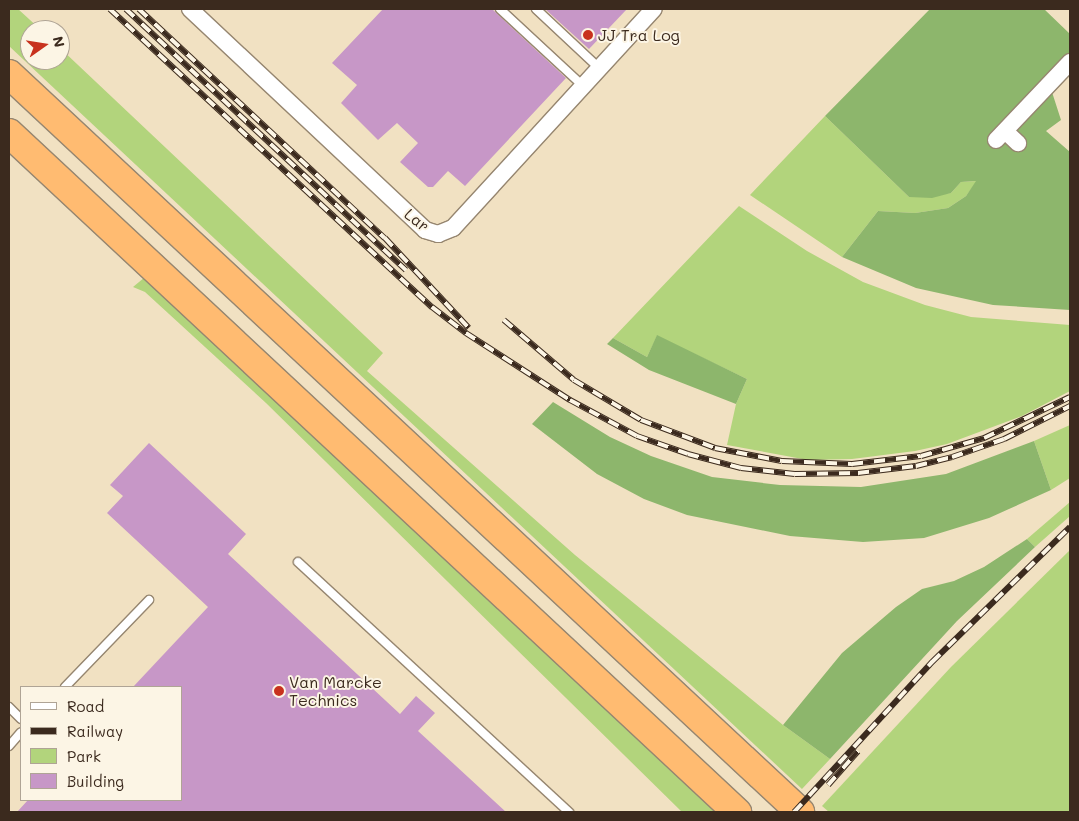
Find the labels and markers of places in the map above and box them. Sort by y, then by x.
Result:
place label: JJ Tra Log [598,25,680,45]
marker: JJ Tra Log [582,29,594,41]
place label: Van Marcke Technics [289,672,382,710]
marker: Van Marcke Technics [273,685,285,697]

